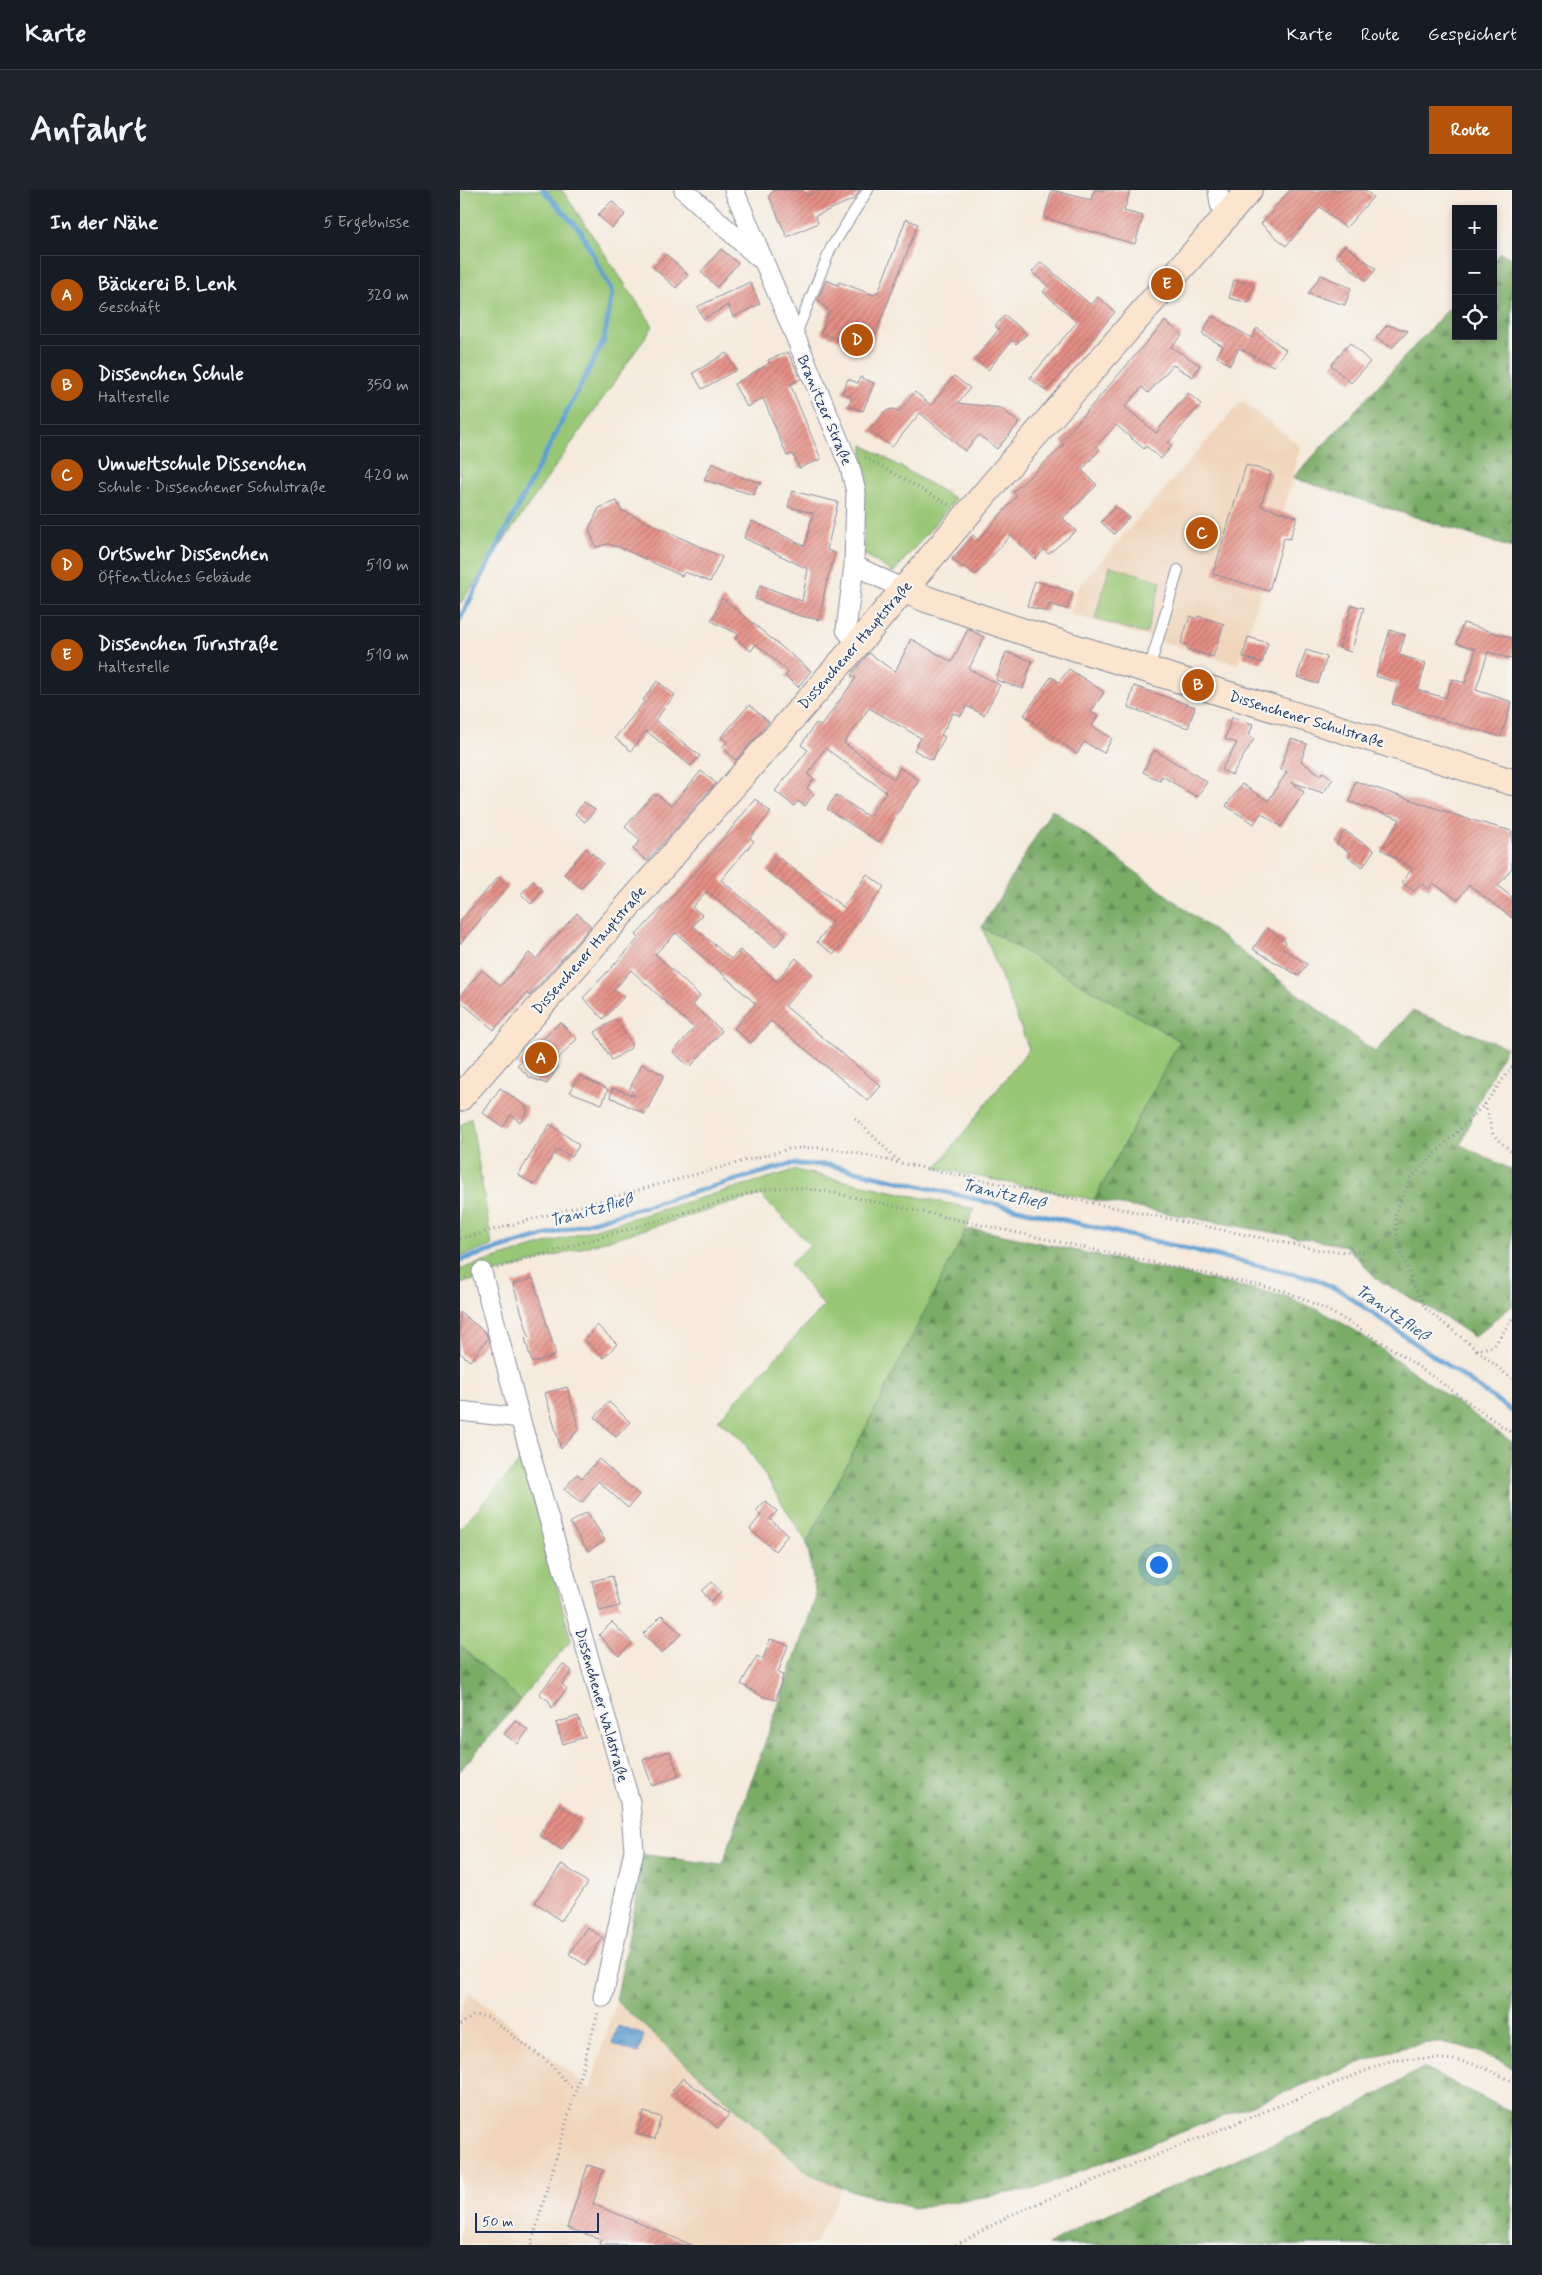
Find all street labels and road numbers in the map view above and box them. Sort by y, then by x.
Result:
street label: Branitzer Straße [792,352,856,469]
street label: Dissenchener Hauptstraße [794,577,917,714]
street label: Dissenchener Schulstraße [1227,687,1387,753]
street label: Dissenchener Hauptstraße [528,882,651,1019]
street label: Dissenchener Waldstraße [570,1626,633,1784]

